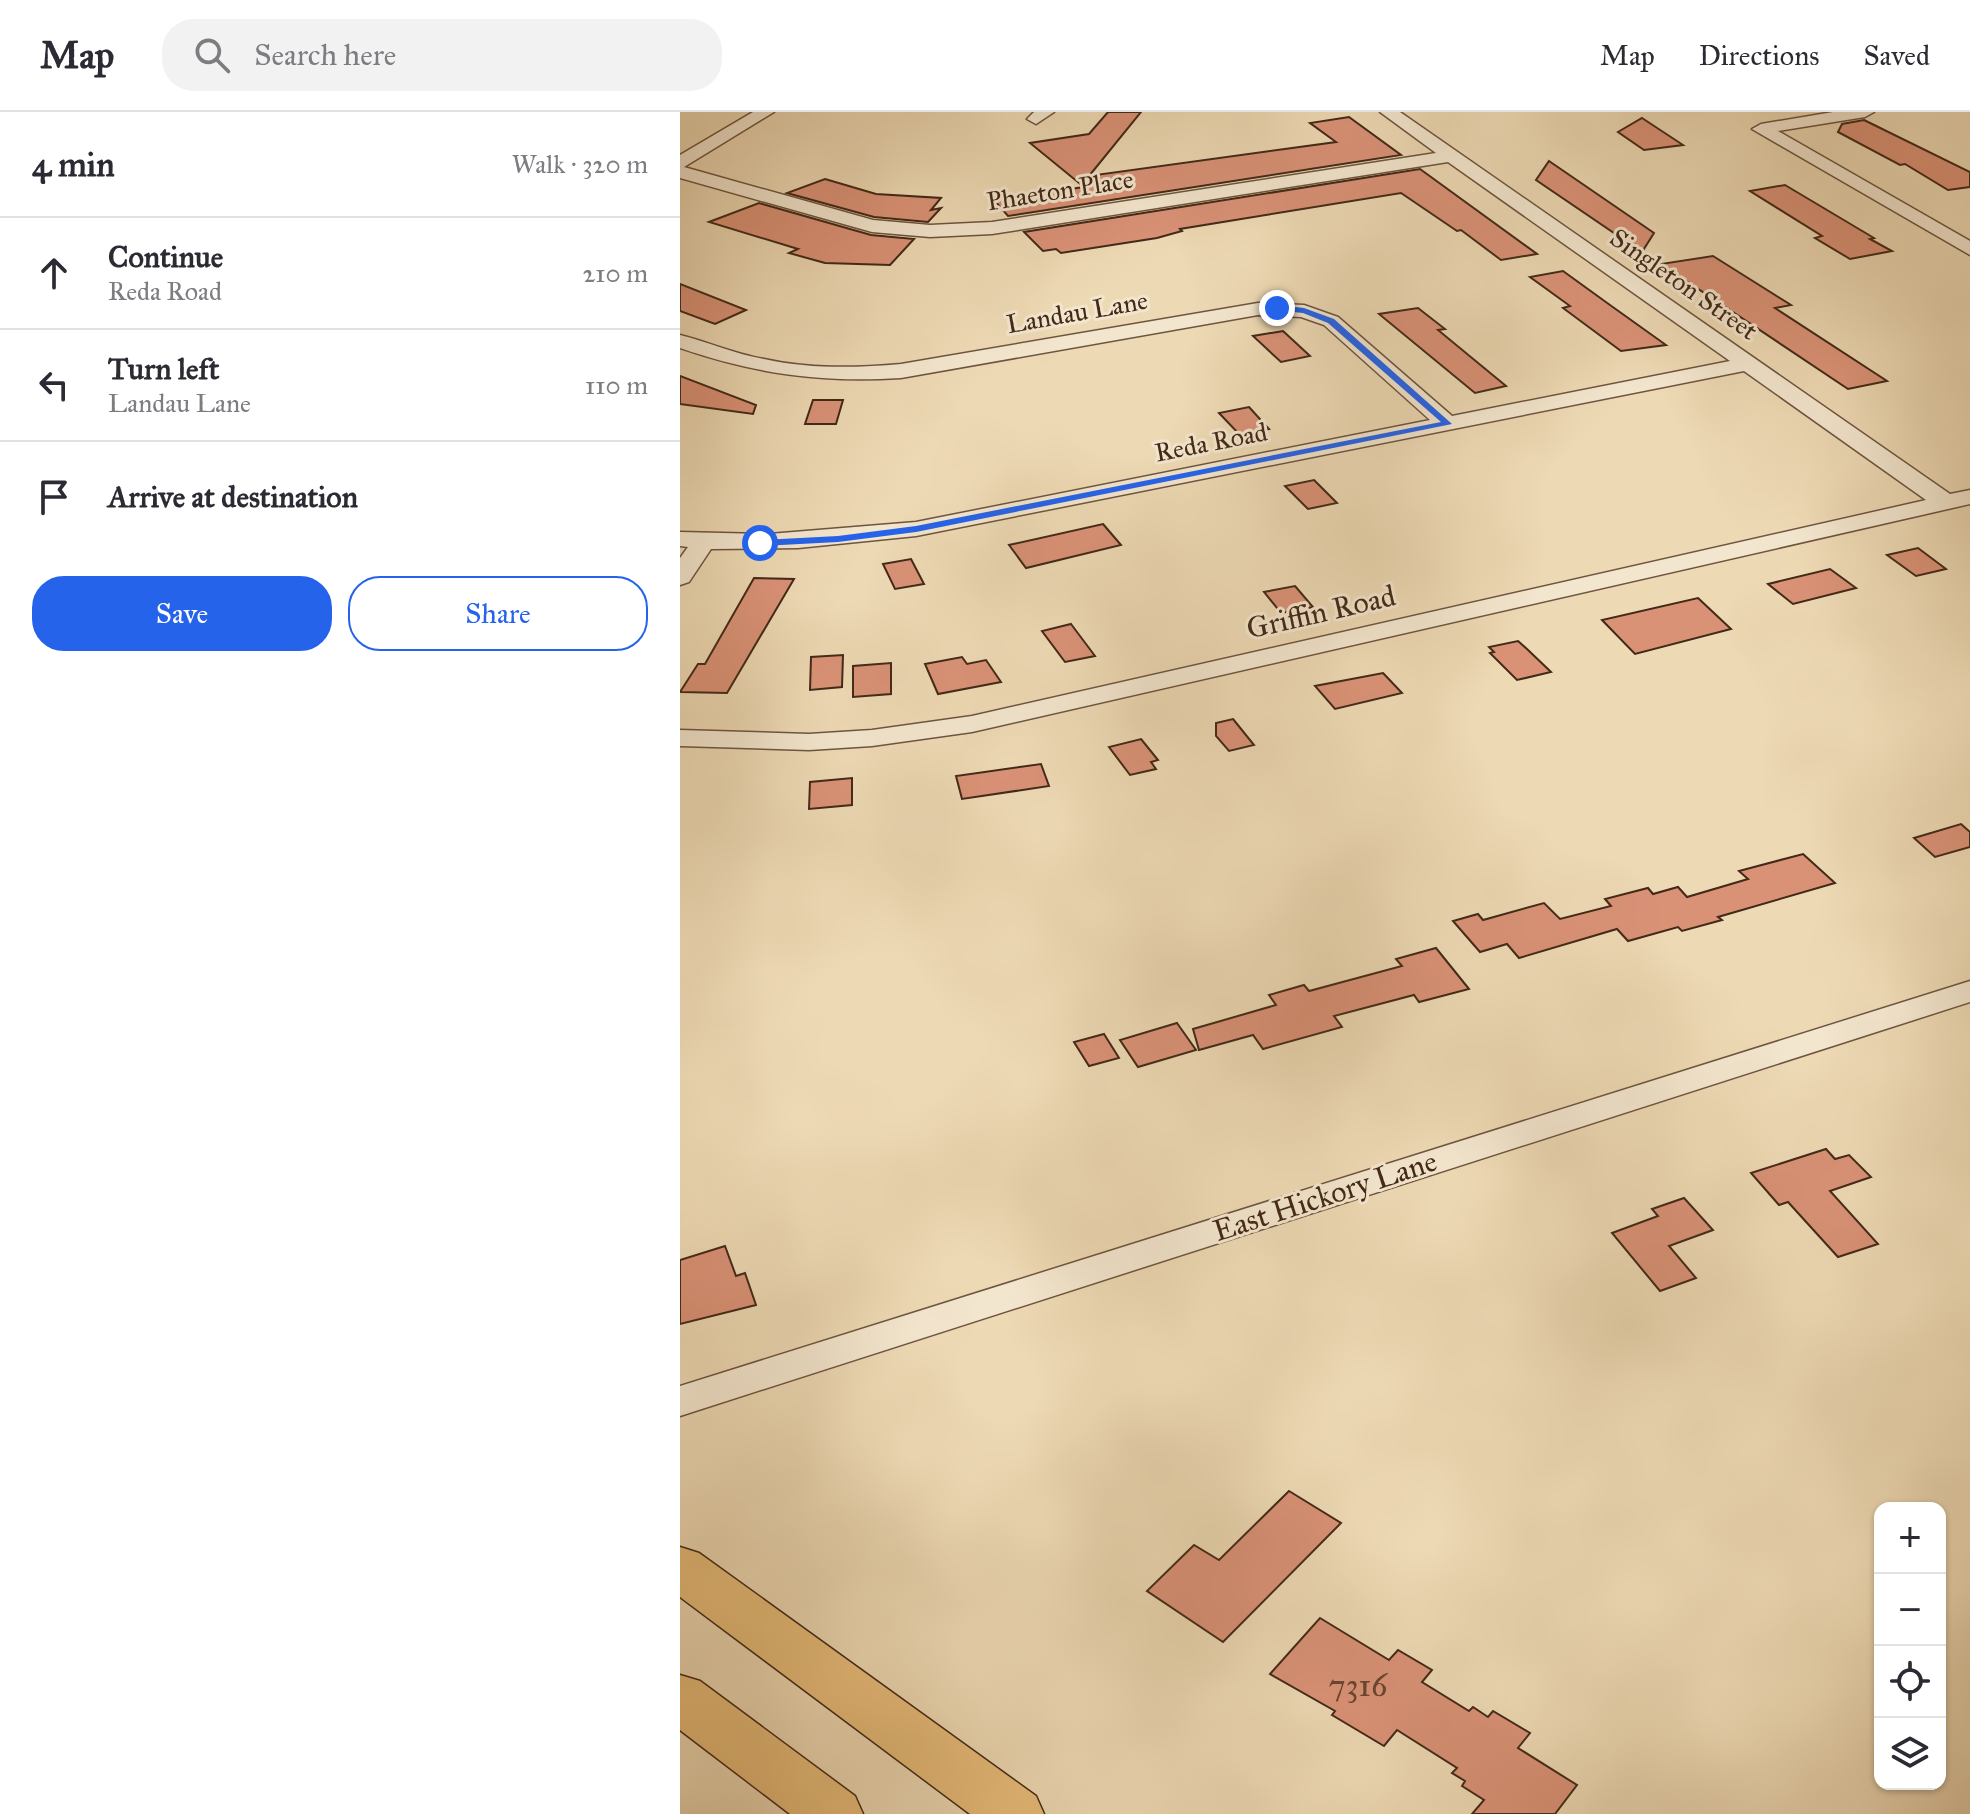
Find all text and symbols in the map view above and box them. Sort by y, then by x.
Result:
search box [162,19,722,91]
text: Map [40,32,114,78]
icon: search [190,33,234,77]
text: Search here [254,37,396,73]
text: Map [1600,38,1655,73]
text: Directions [1699,38,1820,73]
text: Saved [1864,38,1930,73]
text: 4 min [32,144,115,185]
text: Walk · 320 m [512,148,648,180]
street label: Phaeton Place [984,163,1136,217]
street label: Singleton Street [1604,221,1764,347]
text: Continue [108,239,223,275]
icon: ahead [32,251,76,295]
text: 210 m [582,257,648,289]
text: Reda Road [108,275,222,307]
street label: Landau Lane [1004,284,1150,340]
route end [1259,290,1295,326]
text: Turn left [108,351,219,387]
icon: left [32,363,76,407]
text: 110 m [585,369,648,401]
text: Landau Lane [108,387,251,419]
street label: Reda Road [1152,415,1270,469]
icon: arrive [32,475,76,519]
text: Arrive at destination [108,479,358,515]
route start [742,525,778,561]
button: Save [32,576,332,651]
button: Share [348,576,648,651]
street label: Griffin Road [1243,577,1399,647]
street label: East Hickory Lane [1209,1143,1441,1249]
map controls [1874,1502,1946,1790]
button: + [1874,1502,1946,1574]
button: − [1874,1574,1946,1646]
button: locate [1874,1646,1946,1718]
house number: 7316 [1329,1666,1389,1705]
button: layers [1874,1718,1946,1790]

